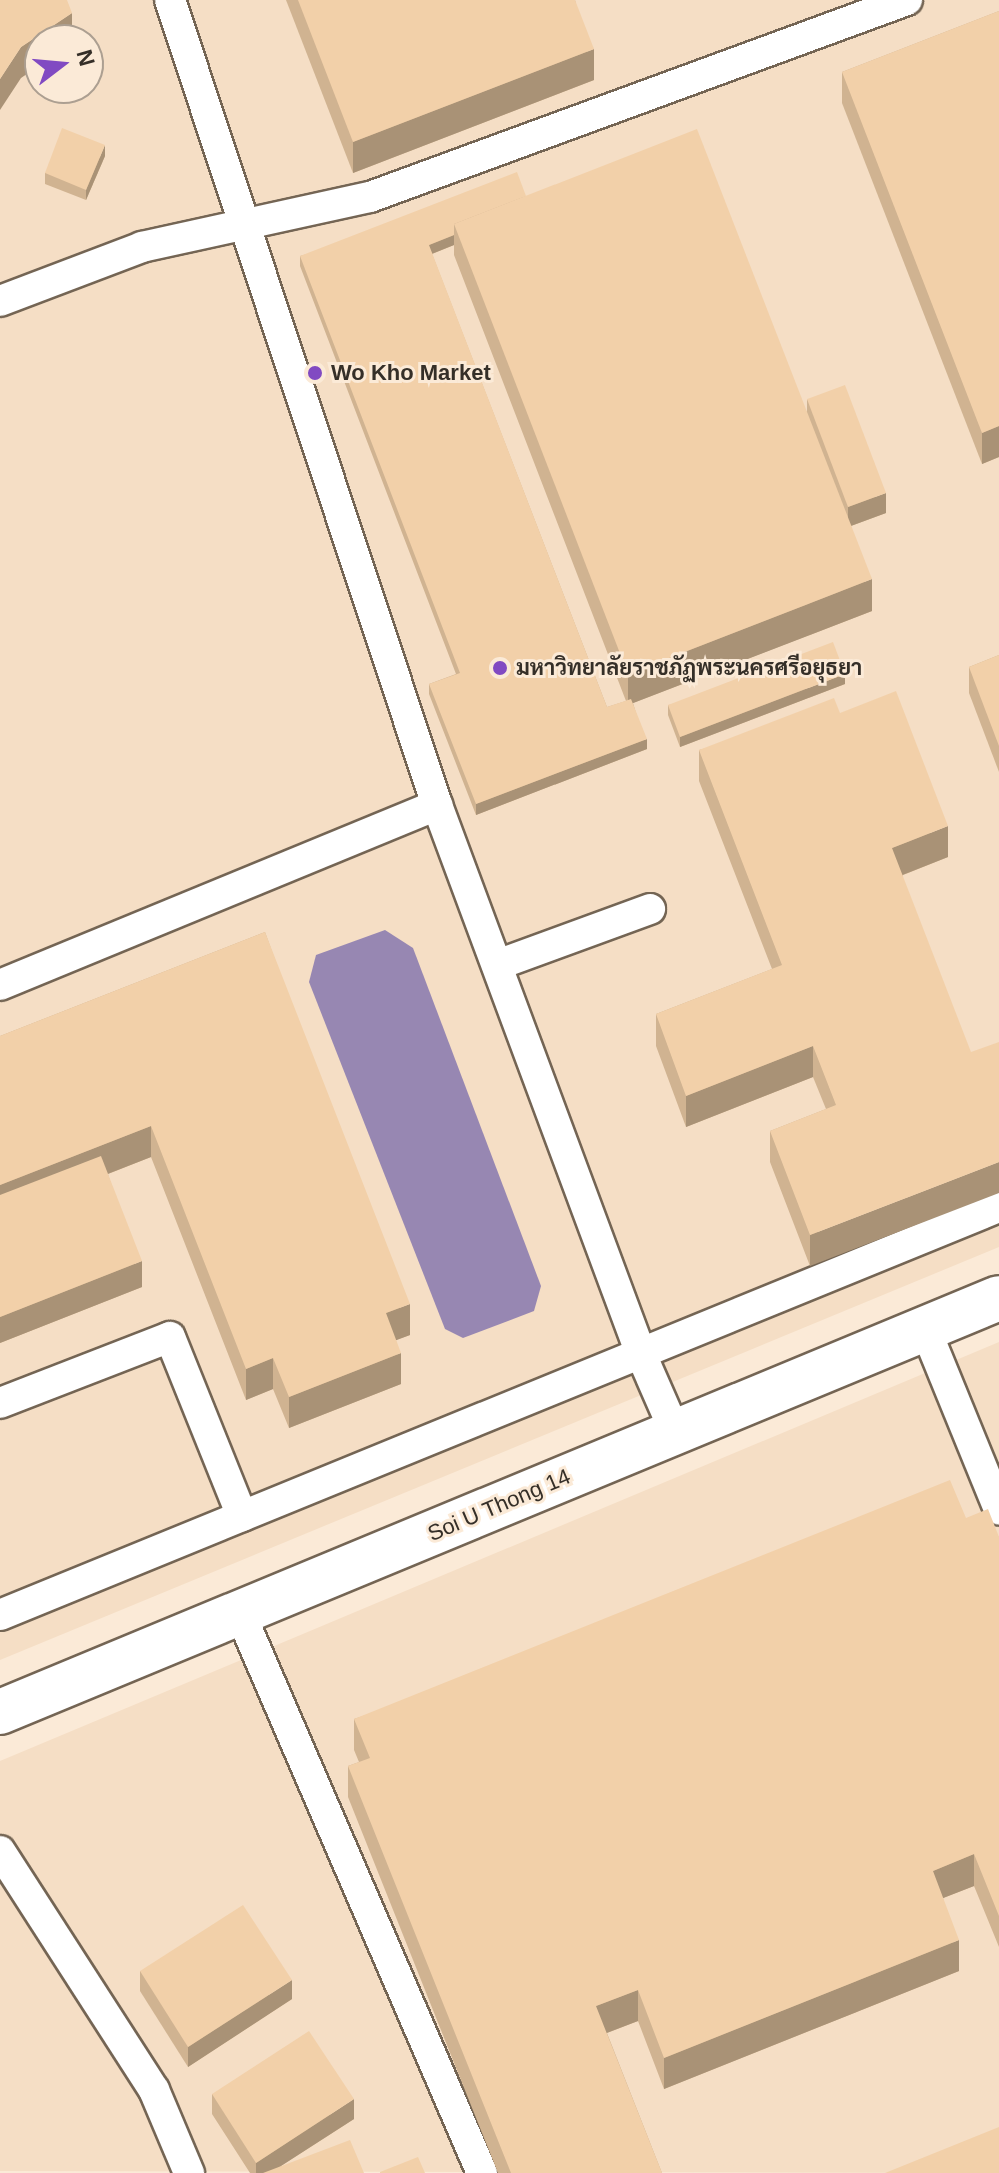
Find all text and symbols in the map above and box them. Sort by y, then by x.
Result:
north arrow [24,24,104,104]
text: N [71,47,100,69]
place label: Wo Kho Market [331,360,491,386]
marker: Wo Kho Market [306,364,324,382]
place label: มหาวิทยาลัยราชภัฏพระนครศรีอยุธยา [516,655,862,681]
marker: มหาวิทยาลัยราชภัฏพระนครศรีอยุธยา [491,659,509,677]
street label: Soi U Thong 14 [423,1463,575,1547]

